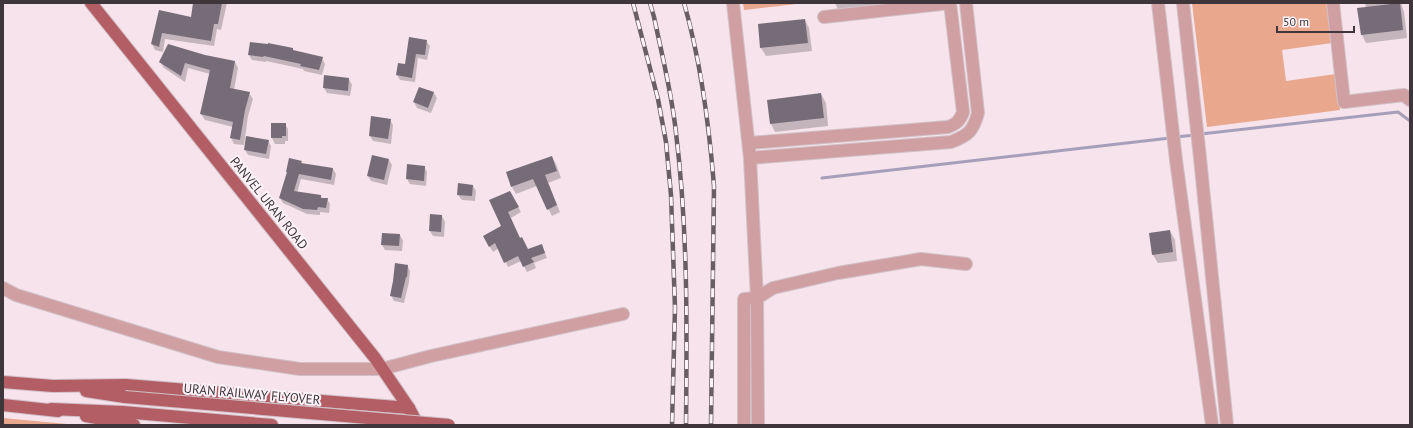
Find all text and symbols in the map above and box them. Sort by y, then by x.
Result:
scale bar [1277,8,1354,34]
text: 50 m [1283,14,1309,29]
street label: PANVEL URAN ROAD [226,153,312,253]
street label: URAN RAILWAY FLYOVER [183,380,321,408]

